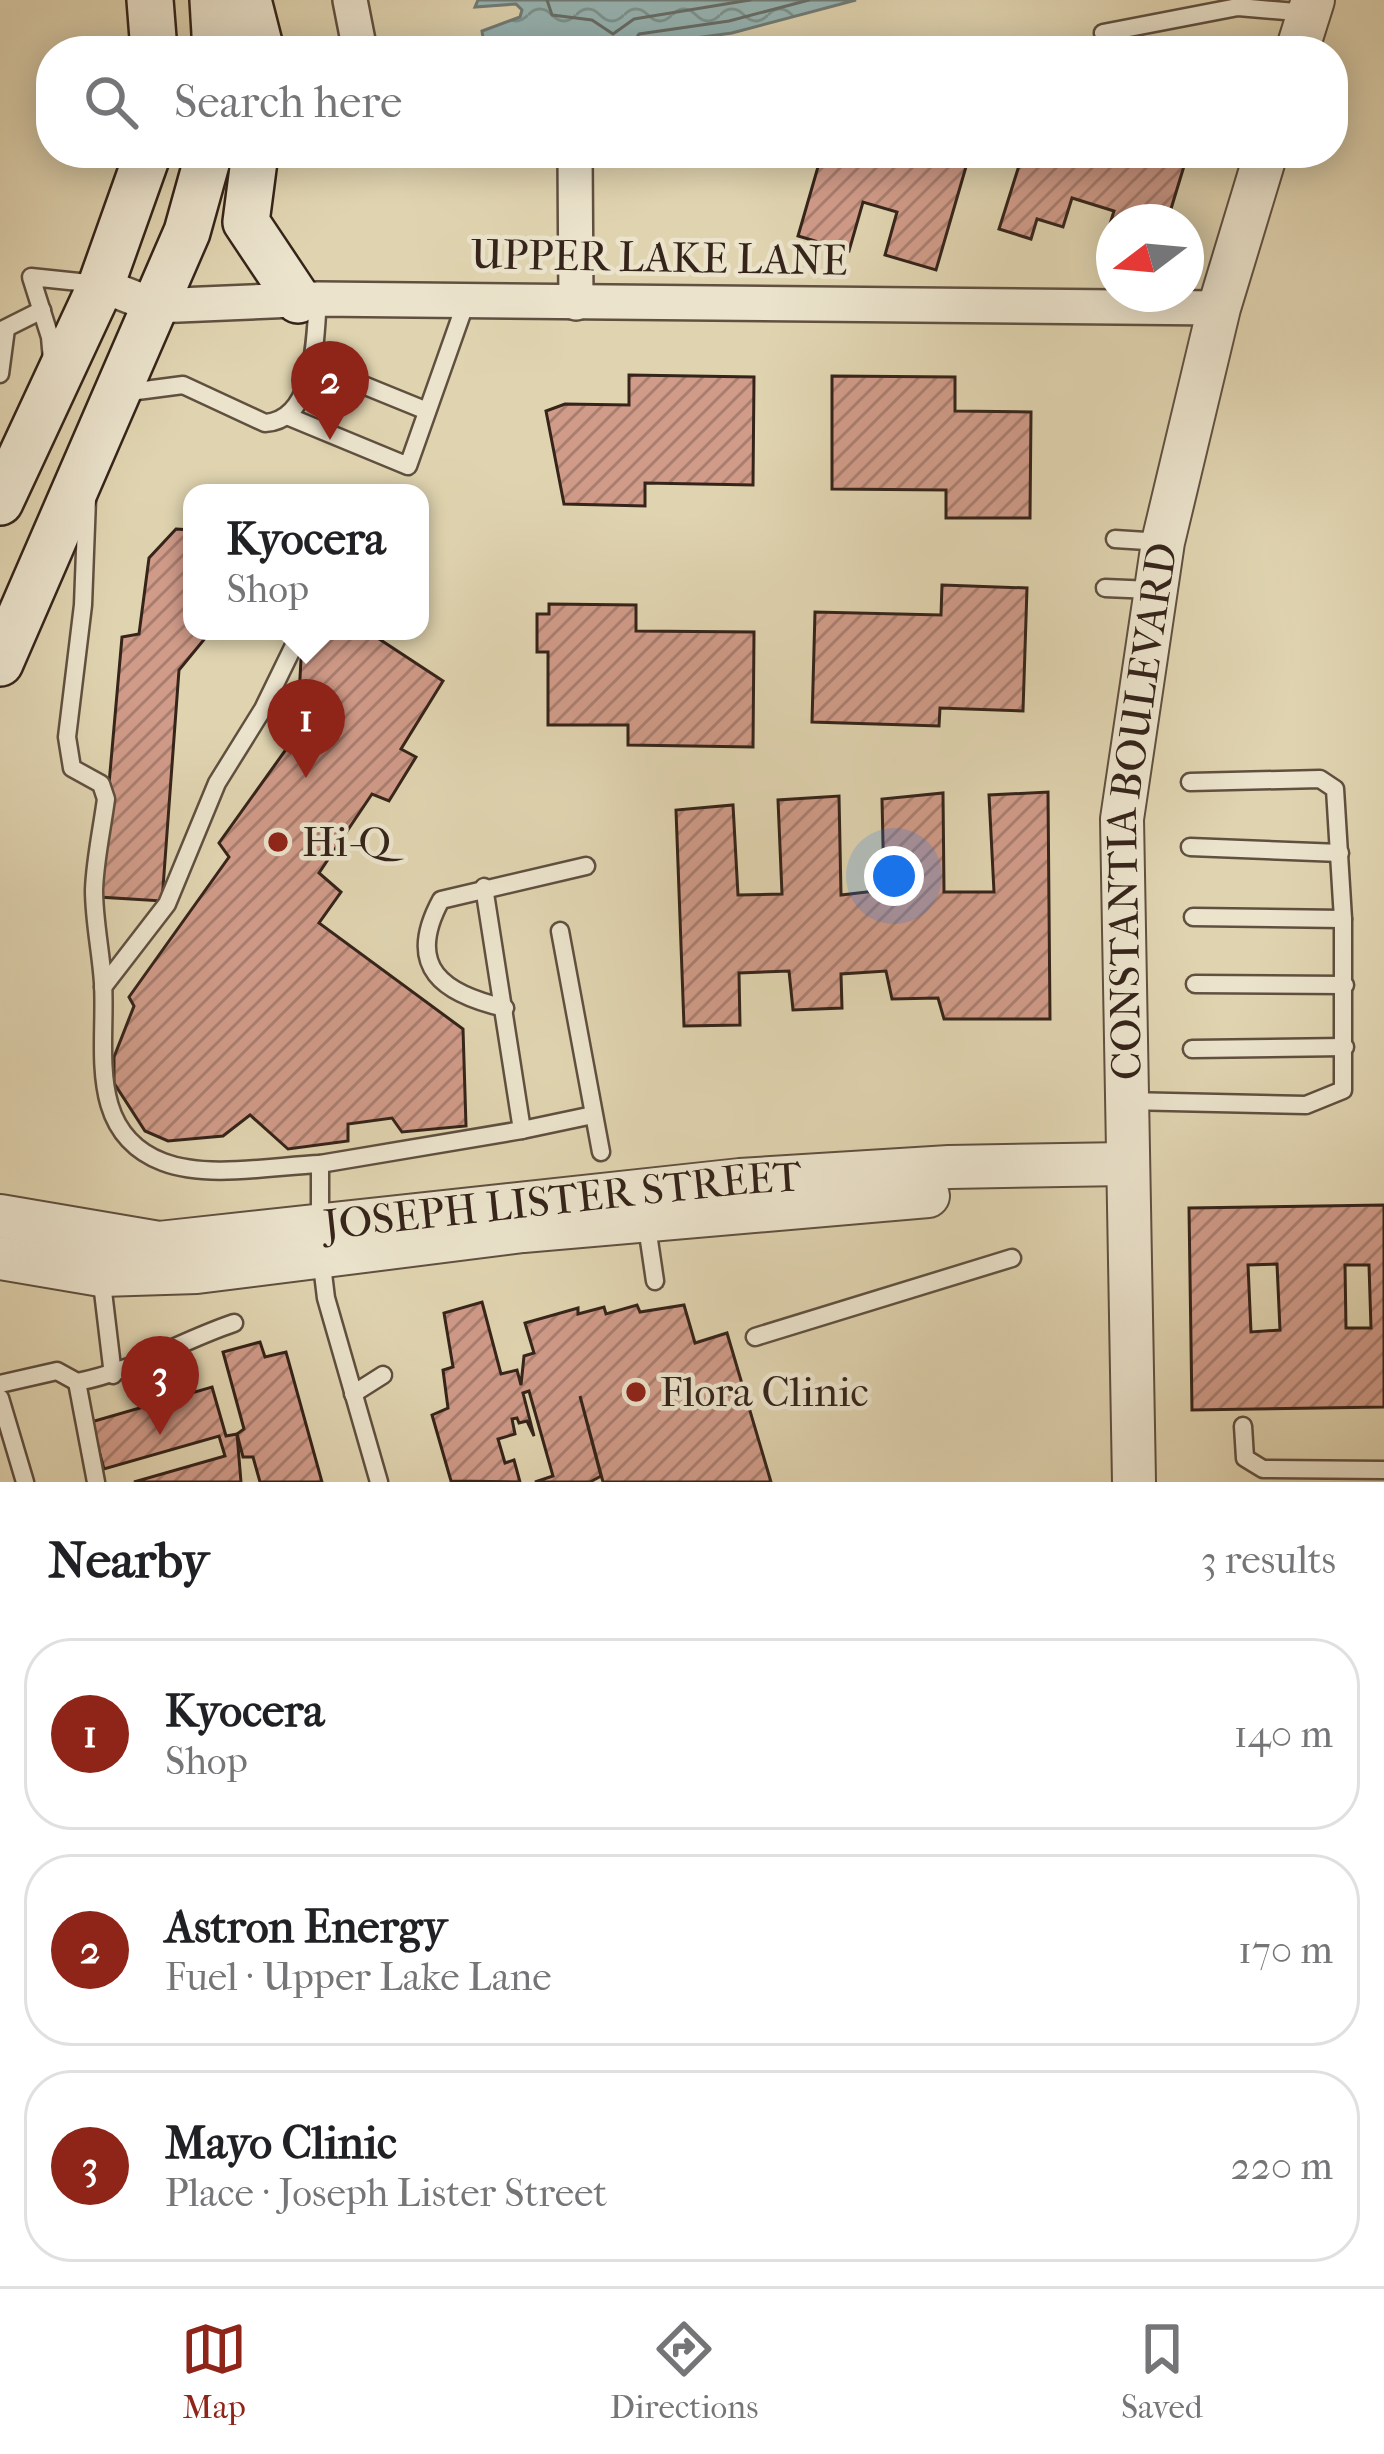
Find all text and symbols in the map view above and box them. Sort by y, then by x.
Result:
search box [36,36,1348,168]
icon: search [78,69,144,135]
text: Search here [174,76,402,129]
north arrow [1096,204,1204,312]
street label: UPPER LAKE LANE [470,230,848,286]
pin: 2 [291,341,369,440]
popup [183,484,429,640]
text: Kyocera [226,513,386,566]
street label: CONSTANTIA BOULEVARD [1097,539,1187,1081]
text: Shop [226,566,309,612]
pin: 1 [267,679,345,778]
place label: Hi-Q [302,818,405,867]
marker: Hi-Q [265,829,291,855]
your location [864,846,924,906]
street label: JOSEPH LISTER STREET [318,1152,803,1250]
pin: 3 [121,1336,199,1435]
place label: Flora Clinic [660,1368,869,1417]
marker: Flora Clinic [623,1379,649,1405]
text: Nearby [48,1530,209,1590]
text: 3 results [1201,1537,1336,1583]
text: Kyocera [165,1685,324,1738]
text: 1 [83,1711,97,1757]
text: 140 m [1234,1711,1333,1757]
text: Shop [165,1738,248,1784]
text: Astron Energy [165,1901,447,1954]
text: 2 [80,1927,100,1973]
text: 170 m [1238,1927,1333,1973]
text: Fuel · Upper Lake Lane [165,1954,551,2000]
text: Mayo Clinic [165,2117,397,2170]
text: 3 [82,2143,98,2189]
text: 220 m [1231,2143,1333,2189]
text: Place · Joseph Lister Street [165,2170,607,2216]
tab: Map [181,2316,247,2427]
tab: Directions [610,2316,758,2427]
tab: Saved [1121,2316,1203,2427]

